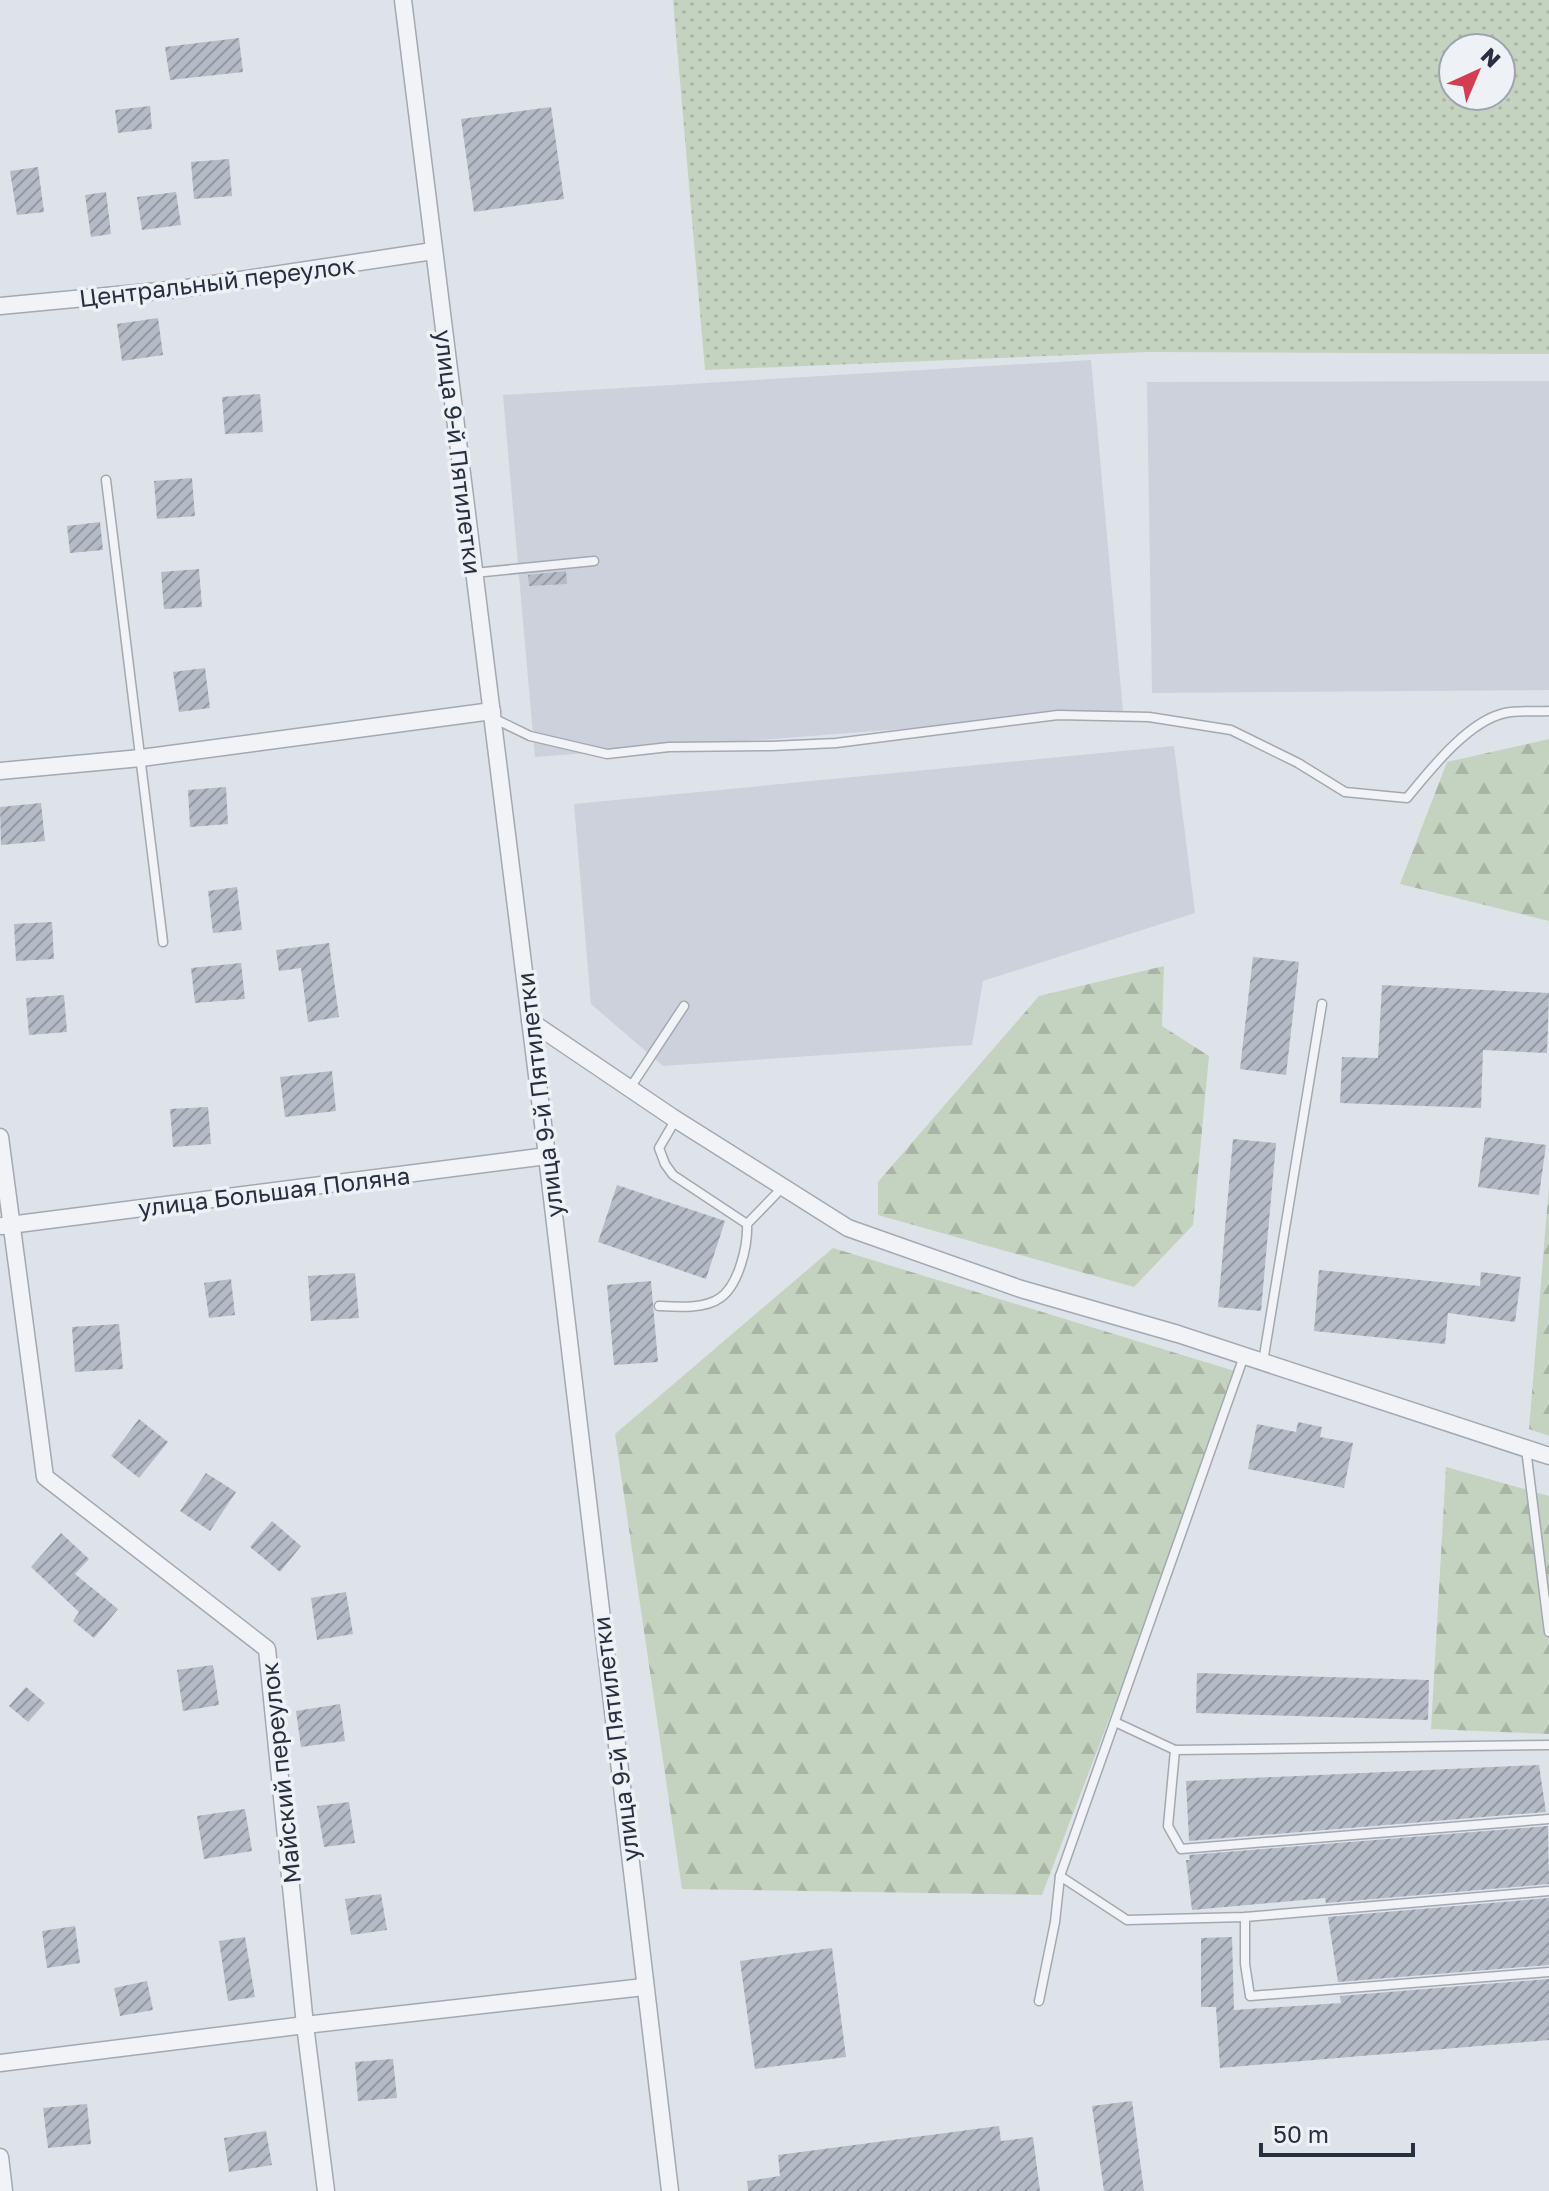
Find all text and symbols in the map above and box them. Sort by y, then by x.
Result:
north arrow [1437,32,1517,112]
text: N [1476,42,1507,73]
street label: Центральный переулок [77,250,357,312]
street label: улица 9-й Пятилетки [430,328,488,576]
street label: улица 9-й Пятилетки [510,971,568,1219]
street label: улица Большая Поляна [136,1160,412,1222]
street label: улица 9-й Пятилетки [586,1615,644,1863]
street label: Майский переулок [254,1661,306,1885]
scale bar [1261,2107,1413,2157]
text: 50 m [1273,2119,1329,2148]

